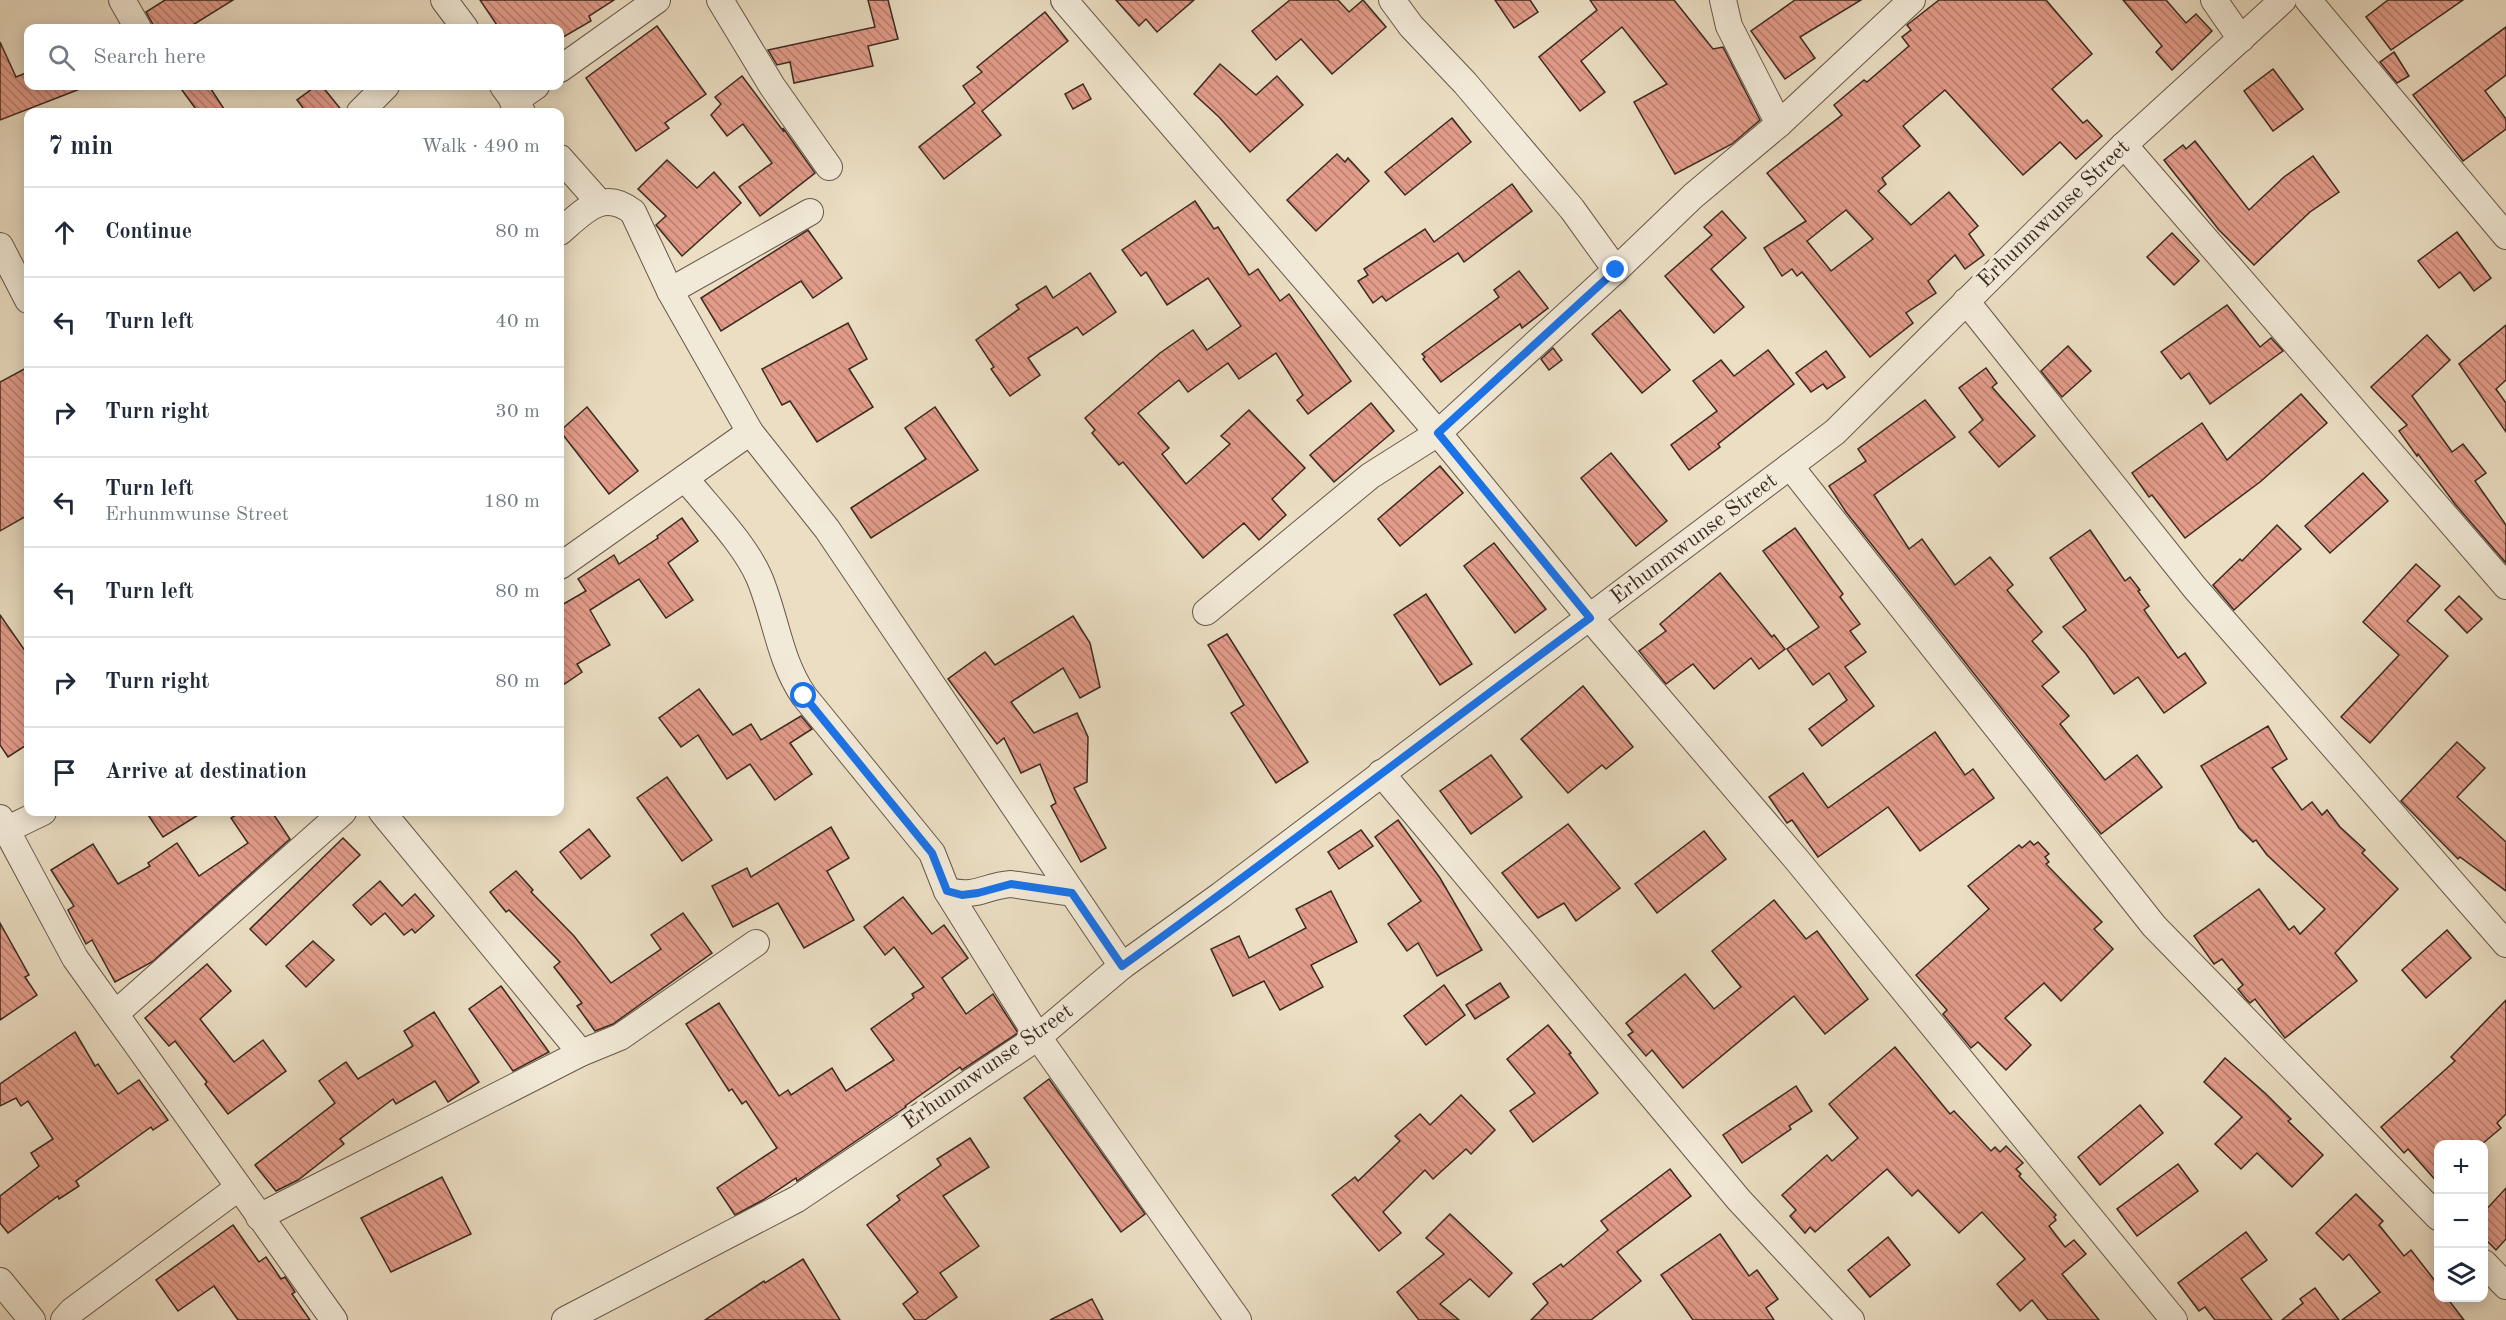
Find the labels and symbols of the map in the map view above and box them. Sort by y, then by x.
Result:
street label: Erhunmwunse Street [1974,136,2134,292]
route end [1602,256,1628,282]
street label: Erhunmwunse Street [1607,469,1781,609]
route start [790,682,816,708]
street label: Erhunmwunse Street [899,1000,1077,1134]

